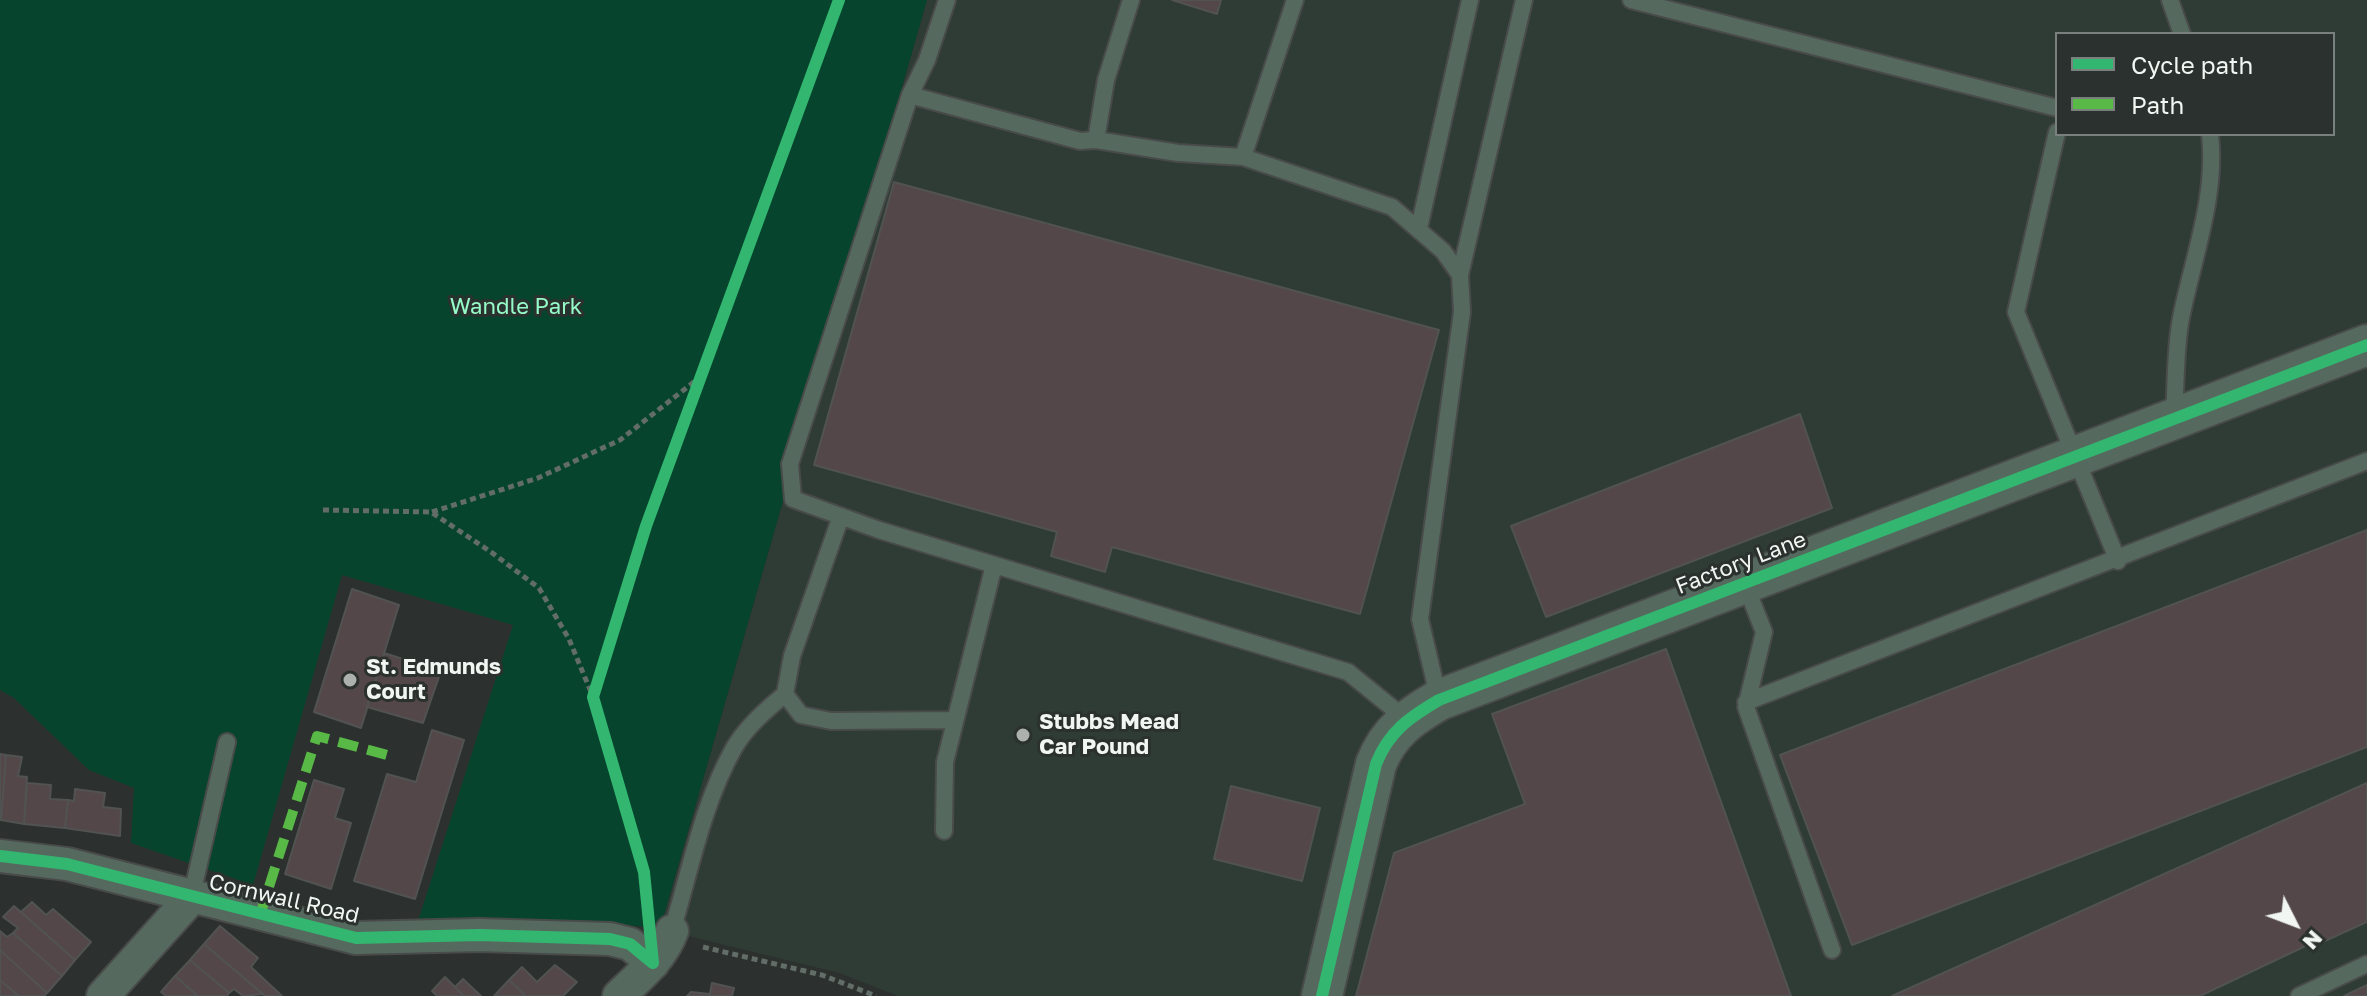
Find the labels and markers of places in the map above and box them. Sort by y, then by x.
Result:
place label: St. Edmunds Court [366,654,501,706]
marker: St. Edmunds Court [341,671,359,689]
place label: Stubbs Mead Car Pound [1039,709,1179,760]
marker: Stubbs Mead Car Pound [1014,726,1032,744]

